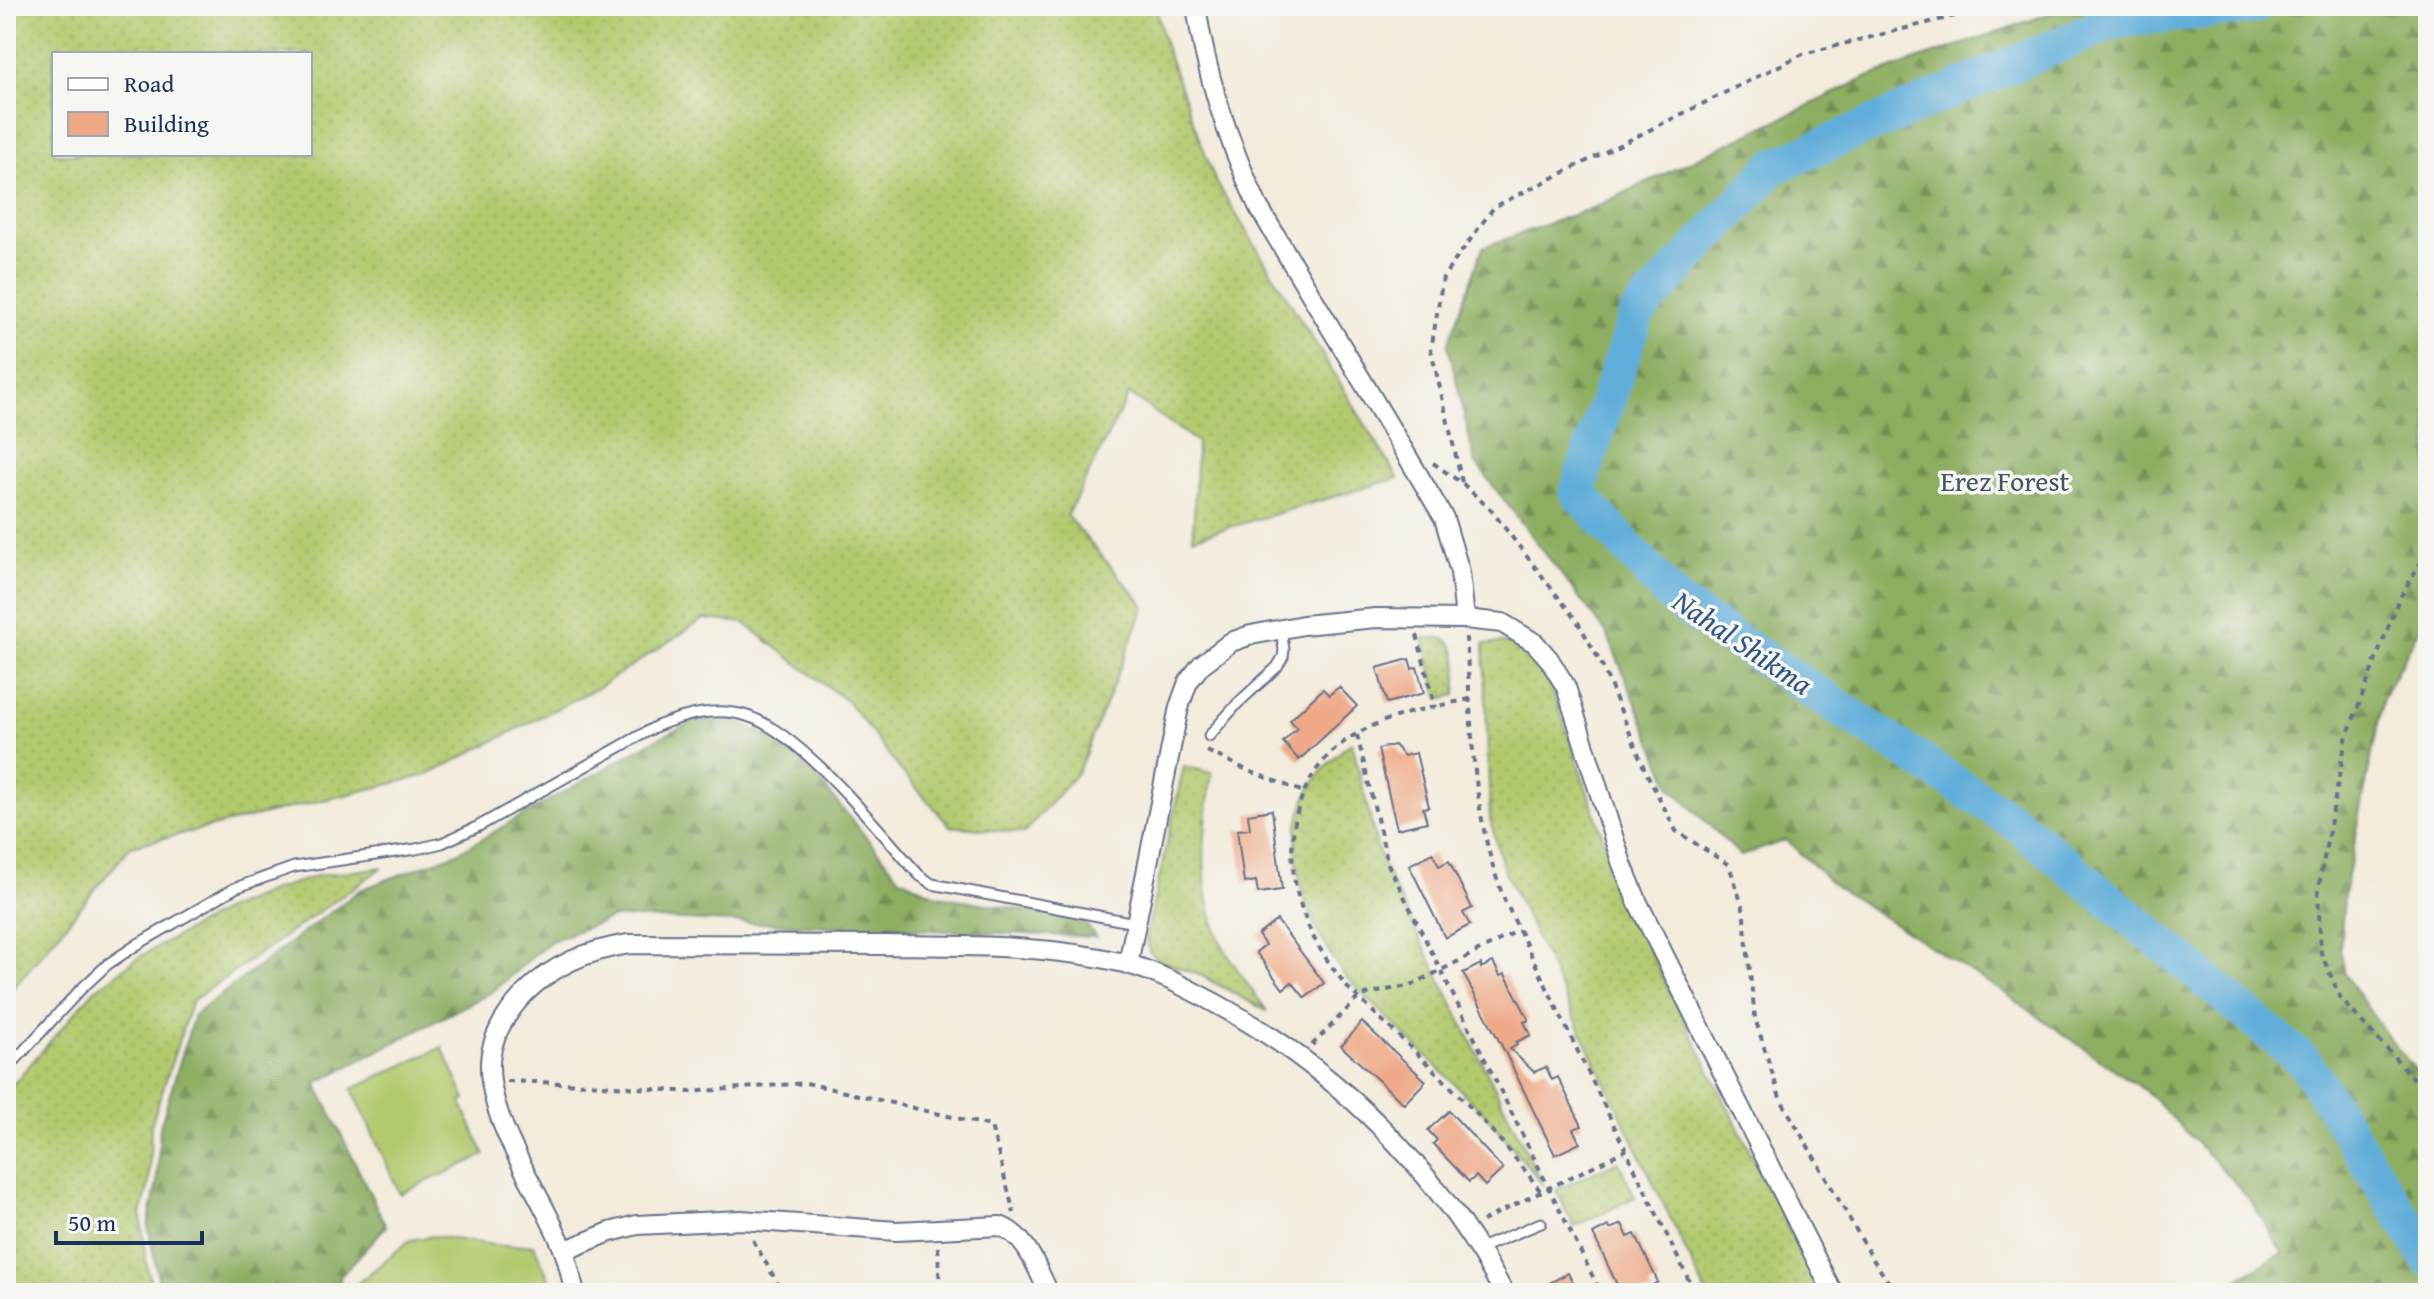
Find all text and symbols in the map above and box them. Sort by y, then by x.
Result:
legend [52,52,312,156]
text: Road [124,66,174,101]
text: Building [124,106,209,141]
park label: Erez Forest [1941,460,2070,501]
water label: Nahal Shikma [1663,578,1822,705]
scale bar [56,1195,202,1245]
text: 50 m [68,1205,116,1240]

